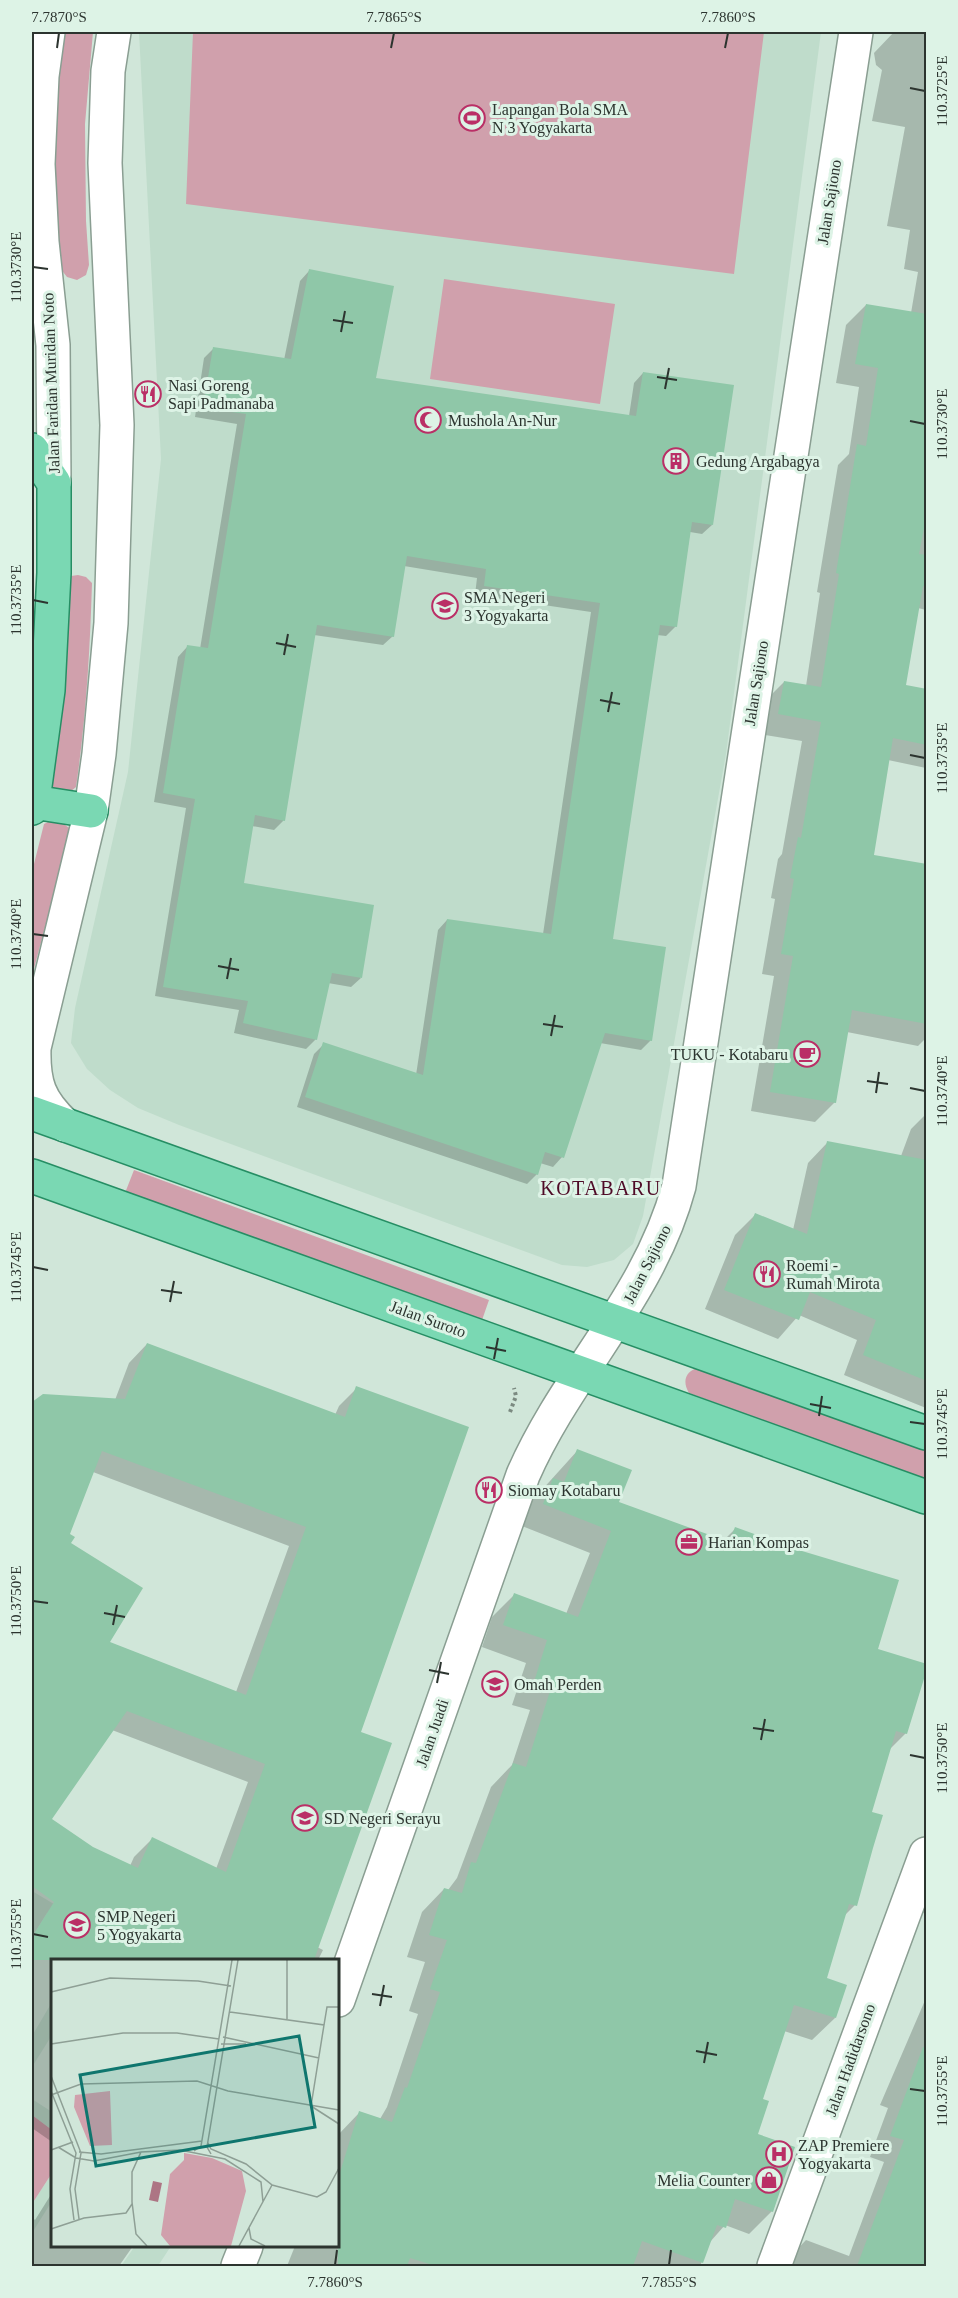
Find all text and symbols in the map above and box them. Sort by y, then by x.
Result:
text: 7.7870°S [31,9,87,25]
text: 7.7865°S [366,9,422,25]
text: 7.7860°S [700,9,756,25]
text: 110.3725°E [934,56,950,126]
place label: Lapangan Bola SMA N 3 Yogyakarta [492,101,628,137]
sports icon: Lapangan Bola SMA N 3 Yogyakarta [457,103,487,133]
street label: Jalan Sajiono [814,158,845,246]
text: 110.3730°E [8,232,24,302]
street label: Jalan Faridan Muridan Noto [39,292,63,474]
place label: Nasi Goreng Sapi Padmanaba [168,377,274,413]
restaurant icon: Nasi Goreng Sapi Padmanaba [133,379,163,409]
text: 110.3730°E [934,389,950,459]
mosque icon: Mushola An-Nur [413,405,443,435]
place label: Mushola An-Nur [448,412,558,429]
building icon: Gedung Argabagya [661,446,691,476]
place label: Gedung Argabagya [696,453,820,471]
text: 110.3735°E [8,565,24,635]
place label: SMA Negeri 3 Yogyakarta [464,589,548,625]
school or university icon: SMA Negeri 3 Yogyakarta [430,591,460,621]
street label: Jalan Sajiono [741,639,772,727]
text: 110.3735°E [934,723,950,793]
text: 110.3740°E [8,899,24,969]
cafe icon: TUKU - Kotabaru [792,1039,822,1069]
place label: TUKU - Kotabaru [671,1046,788,1063]
text: 110.3740°E [934,1056,950,1126]
district label: KOTABARU [540,1177,662,1199]
street label: Jalan Sajiono [620,1222,675,1307]
text: 110.3745°E [8,1232,24,1302]
place label: Roemi - Rumah Mirota [786,1257,880,1292]
restaurant icon: Roemi - Rumah Mirota [752,1259,782,1289]
street label: Jalan Suroto [388,1297,468,1341]
text: 110.3745°E [934,1389,950,1459]
restaurant icon: Siomay Kotabaru [474,1475,504,1505]
place label: Siomay Kotabaru [508,1482,620,1500]
office icon: Harian Kompas [674,1527,704,1557]
place label: Harian Kompas [708,1534,809,1552]
text: 110.3750°E [8,1566,24,1636]
school or university icon: Omah Perden [480,1669,510,1699]
place label: Omah Perden [514,1676,602,1693]
street label: Jalan Juadi [412,1696,452,1769]
text: 110.3750°E [934,1723,950,1793]
school or university icon: SD Negeri Serayu [290,1803,320,1833]
place label: SD Negeri Serayu [324,1810,440,1828]
text: 110.3755°E [8,1899,24,1969]
place label: SMP Negeri 5 Yogyakarta [97,1908,181,1944]
school or university icon: SMP Negeri 5 Yogyakarta [62,1910,92,1940]
inset map [51,1959,339,2247]
street label: Jalan Hadidarsono [822,2001,878,2119]
text: 110.3755°E [934,2056,950,2126]
place label: ZAP Premiere Yogyakarta [798,2137,889,2173]
hospital icon: ZAP Premiere Yogyakarta [764,2139,794,2169]
shop icon: Melia Counter [754,2165,784,2195]
place label: Melia Counter [657,2172,751,2189]
text: 7.7860°S [307,2274,363,2290]
text: 7.7855°S [641,2274,697,2290]

